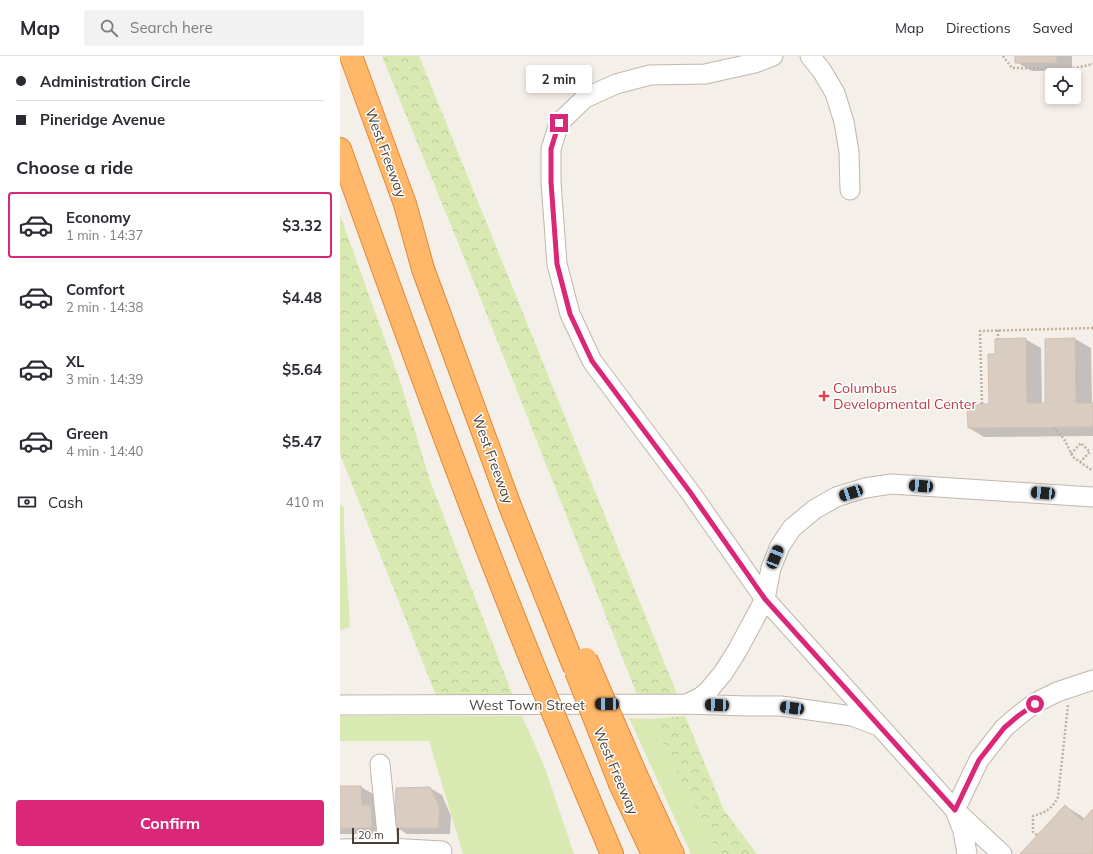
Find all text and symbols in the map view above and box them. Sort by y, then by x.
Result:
search box [84,10,364,46]
text: Map [20,16,60,40]
icon: search [98,17,120,39]
text: Search here [130,18,213,37]
text: Map [895,19,924,37]
text: Directions [946,19,1011,37]
text: Saved [1033,19,1073,37]
callout: 2 min [526,65,592,93]
map controls [1045,68,1081,104]
button: locate [1045,68,1081,104]
text: 2 min [542,71,576,87]
text: Administration Circle [40,72,190,91]
street label: West Freeway [362,106,411,201]
text: Pineridge Avenue [40,110,165,129]
route end [550,114,568,132]
text: Choose a ride [16,156,133,179]
icon: car [18,207,54,243]
text: Economy [66,208,131,227]
text: $3.32 [282,216,322,235]
text: 1 min · 14:37 [66,227,143,243]
icon: car [18,279,54,315]
text: Comfort [66,280,124,299]
text: $4.48 [282,288,322,307]
text: 2 min · 14:38 [66,299,143,315]
icon: car [18,351,54,387]
text: XL [66,352,84,371]
text: $5.64 [282,360,322,379]
text: 3 min · 14:39 [66,371,143,387]
place label: Columbus Developmental Center [833,379,977,413]
marker: Columbus Developmental Center [818,390,830,402]
street label: West Freeway [469,412,518,507]
icon: car [18,423,54,459]
text: Green [66,424,108,443]
text: $5.47 [282,432,322,451]
text: 4 min · 14:40 [66,443,143,459]
car [909,479,933,493]
car [838,484,864,502]
car [1031,486,1055,500]
icon: cash [16,491,38,513]
text: Cash [48,493,83,512]
text: 410 m [286,494,324,510]
car [765,544,785,570]
route start [1026,695,1044,713]
street label: West Town Street [469,696,585,714]
car [595,698,619,710]
car [705,699,729,711]
car [779,701,805,715]
street label: West Freeway [589,724,643,818]
button: Confirm [16,800,324,846]
scale bar [352,826,399,845]
text: 20 m [358,828,384,842]

